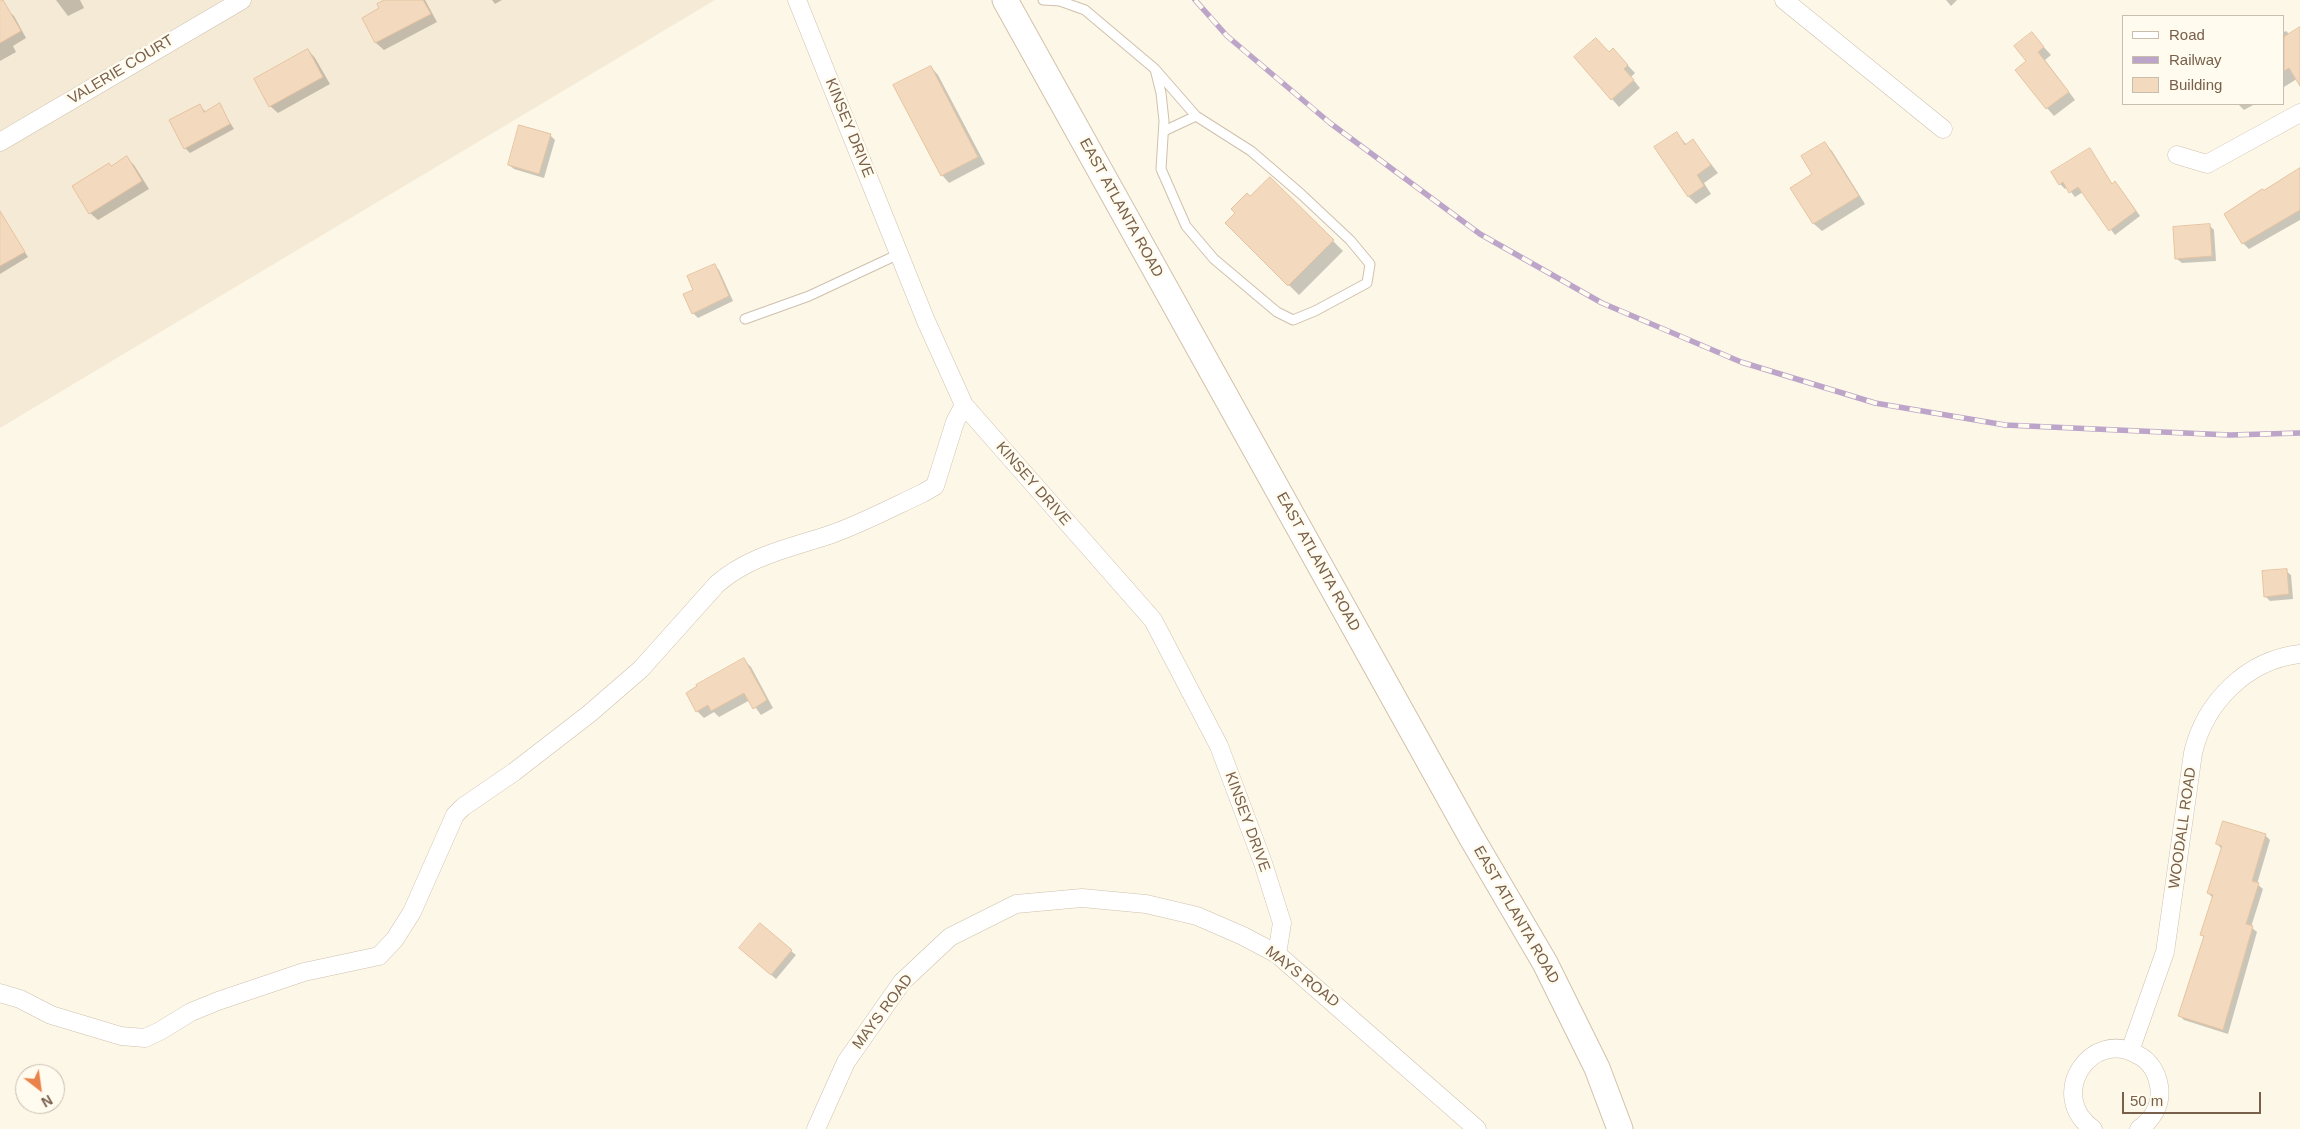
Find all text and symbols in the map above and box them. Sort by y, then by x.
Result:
legend [2122,15,2285,105]
text: Road [2169,26,2205,43]
street label: VALERIE COURT [65,32,177,108]
text: Railway [2169,51,2222,68]
street label: KINSEY DRIVE [821,76,877,180]
text: Building [2169,76,2222,93]
street label: EAST ATLANTA ROAD [1075,135,1167,281]
street label: KINSEY DRIVE [992,438,1074,530]
street label: EAST ATLANTA ROAD [1272,489,1364,635]
street label: WOODALL ROAD [2166,766,2200,890]
street label: KINSEY DRIVE [1221,770,1273,874]
street label: EAST ATLANTA ROAD [1469,843,1563,987]
street label: MAYS ROAD [1261,943,1343,1011]
street label: MAYS ROAD [849,971,917,1053]
north arrow [15,1064,65,1114]
scale bar [2125,1082,2264,1114]
text: N [39,1092,55,1111]
text: 50 m [2130,1092,2163,1109]

